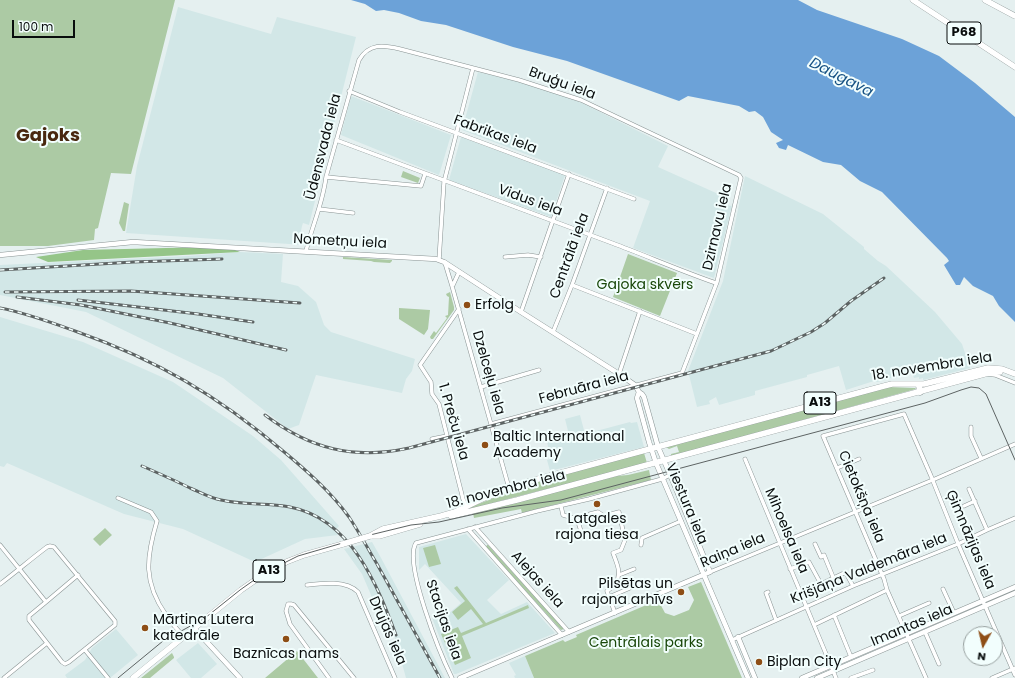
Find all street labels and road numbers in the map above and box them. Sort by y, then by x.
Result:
road number: P68 [947,22,981,44]
street label: Bruģu iela [526,64,598,104]
street label: Ūdensvada iela [303,92,345,202]
street label: Fabrikas iela [451,112,539,158]
street label: Vidus iela [495,182,565,220]
street label: Dzirnavu iela [700,182,736,272]
street label: Centrālā iela [547,211,593,301]
street label: Nometņu iela [293,231,387,253]
street label: Dzelceļu iela [468,329,508,417]
street label: 18. novembra iela [871,349,993,385]
street label: Februāra iela [537,368,631,408]
street label: 1. Preču iela [434,382,472,462]
road number: A13 [804,392,836,414]
street label: Cietokšņa iela [834,448,888,546]
street label: Viestura iela [661,461,711,547]
street label: 18. novembra iela [445,467,567,513]
street label: Mihoelsa iela [760,486,812,576]
street label: Ģimnāzijas iela [942,488,998,592]
street label: Raiņa iela [698,530,768,572]
street label: Krišjāņa Valdemāra iela [788,530,950,608]
street label: Alejas iela [507,548,567,612]
road number: A13 [253,560,285,582]
street label: Stacijas iela [421,578,465,662]
street label: Drujas iela [364,594,410,668]
street label: Imantas iela [869,601,955,651]

